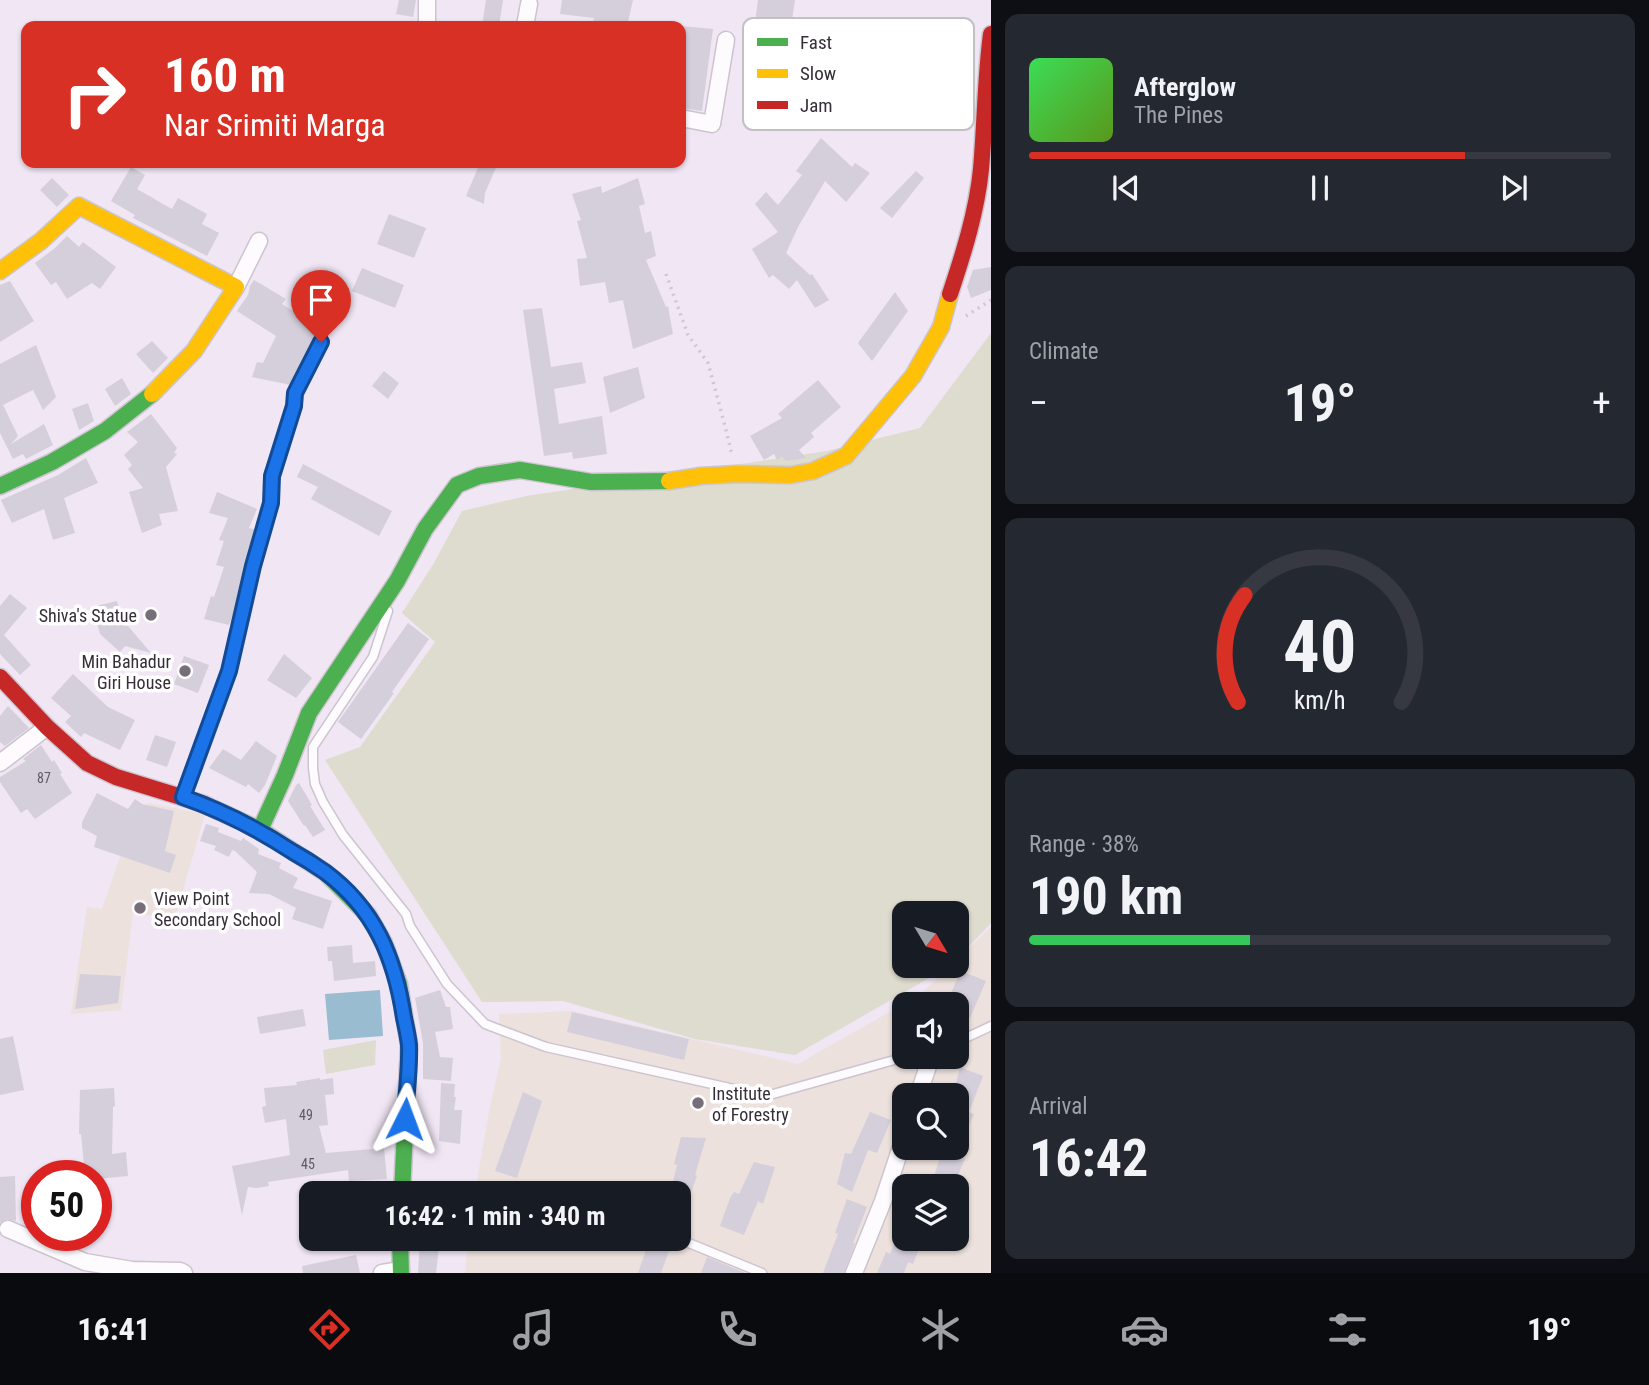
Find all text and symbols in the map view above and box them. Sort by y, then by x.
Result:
legend [743,18,974,130]
text: Fast [800,31,832,54]
text: 160 m [164,47,286,104]
icon: right [49,49,140,140]
text: Slow [800,62,836,85]
text: Afterglow [1134,72,1236,102]
text: Jam [800,94,833,117]
text: The Pines [1134,102,1224,129]
text: Nar Srimiti Marga [164,106,386,144]
icon: previous [1107,169,1145,207]
icon: pause [1301,169,1339,207]
icon: next [1495,169,1533,207]
pin [291,270,351,342]
icon: arrive [302,281,340,319]
text: Climate [1029,338,1099,365]
text: 19° [1284,373,1356,434]
text: − [1029,381,1048,425]
text: + [1592,381,1611,425]
place label: Shiva's Statue [39,605,137,626]
text: 40 [1283,605,1357,691]
marker: Shiva's Statue [143,607,159,623]
place label: Min Bahadur Giri House [82,651,172,693]
marker: Min Bahadur Giri House [177,663,193,679]
text: km/h [1294,686,1346,715]
house number: 87 [37,770,51,786]
text: Range · 38% [1029,831,1139,858]
text: 190 km [1029,866,1183,927]
place label: View Point Secondary School [154,888,281,930]
marker: View Point Secondary School [132,900,148,916]
north arrow [892,901,970,978]
map controls [892,901,969,1251]
button: sound [892,992,969,1069]
position arrow [368,1082,442,1156]
place label: Institute of Forestry [712,1083,789,1125]
button: search [892,1083,969,1160]
text: Arrival [1029,1093,1088,1120]
marker: Institute of Forestry [690,1095,706,1111]
house number: 49 [299,1107,313,1123]
text: 16:42 [1029,1128,1148,1189]
house number: 45 [301,1156,315,1172]
speed limit sign: 50 [21,1160,112,1251]
button: layers [892,1174,969,1251]
text: 16:42 · 1 min · 340 m [385,1201,605,1231]
icon: directions [305,1305,354,1354]
icon: music [509,1305,558,1354]
icon: phone [713,1305,762,1354]
icon: climate [916,1305,965,1354]
icon: car [1120,1305,1169,1354]
icon: filters [1323,1305,1372,1354]
text: 16:41 [77,1310,151,1348]
text: 19° [1527,1310,1572,1348]

